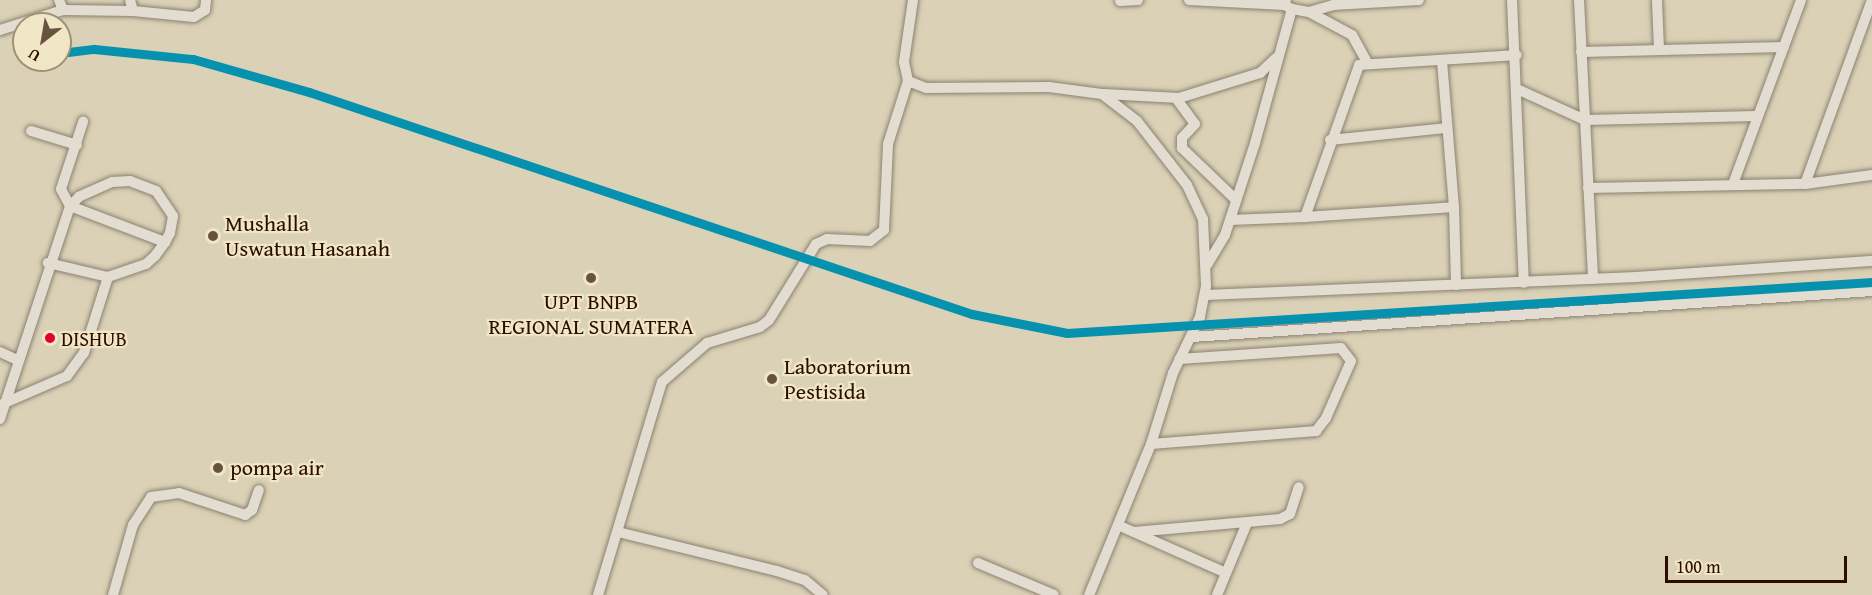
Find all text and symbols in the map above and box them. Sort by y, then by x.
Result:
north arrow [12,12,72,72]
text: U [23,43,45,69]
place label: Mushalla Uswatun Hasanah [225,210,390,262]
marker: Mushalla Uswatun Hasanah [206,229,220,243]
marker: UPT BNPB REGIONAL SUMATERA [584,271,598,285]
place label: UPT BNPB REGIONAL SUMATERA [488,288,694,340]
place label: DISHUB [61,326,127,350]
marker: DISHUB [44,332,56,344]
place label: Laboratorium Pestisida [784,353,911,404]
marker: Laboratorium Pestisida [765,372,779,386]
place label: pompa air [230,455,324,481]
marker: pompa air [211,461,225,475]
scale bar [1668,544,1850,582]
text: 100 m [1676,553,1721,580]

